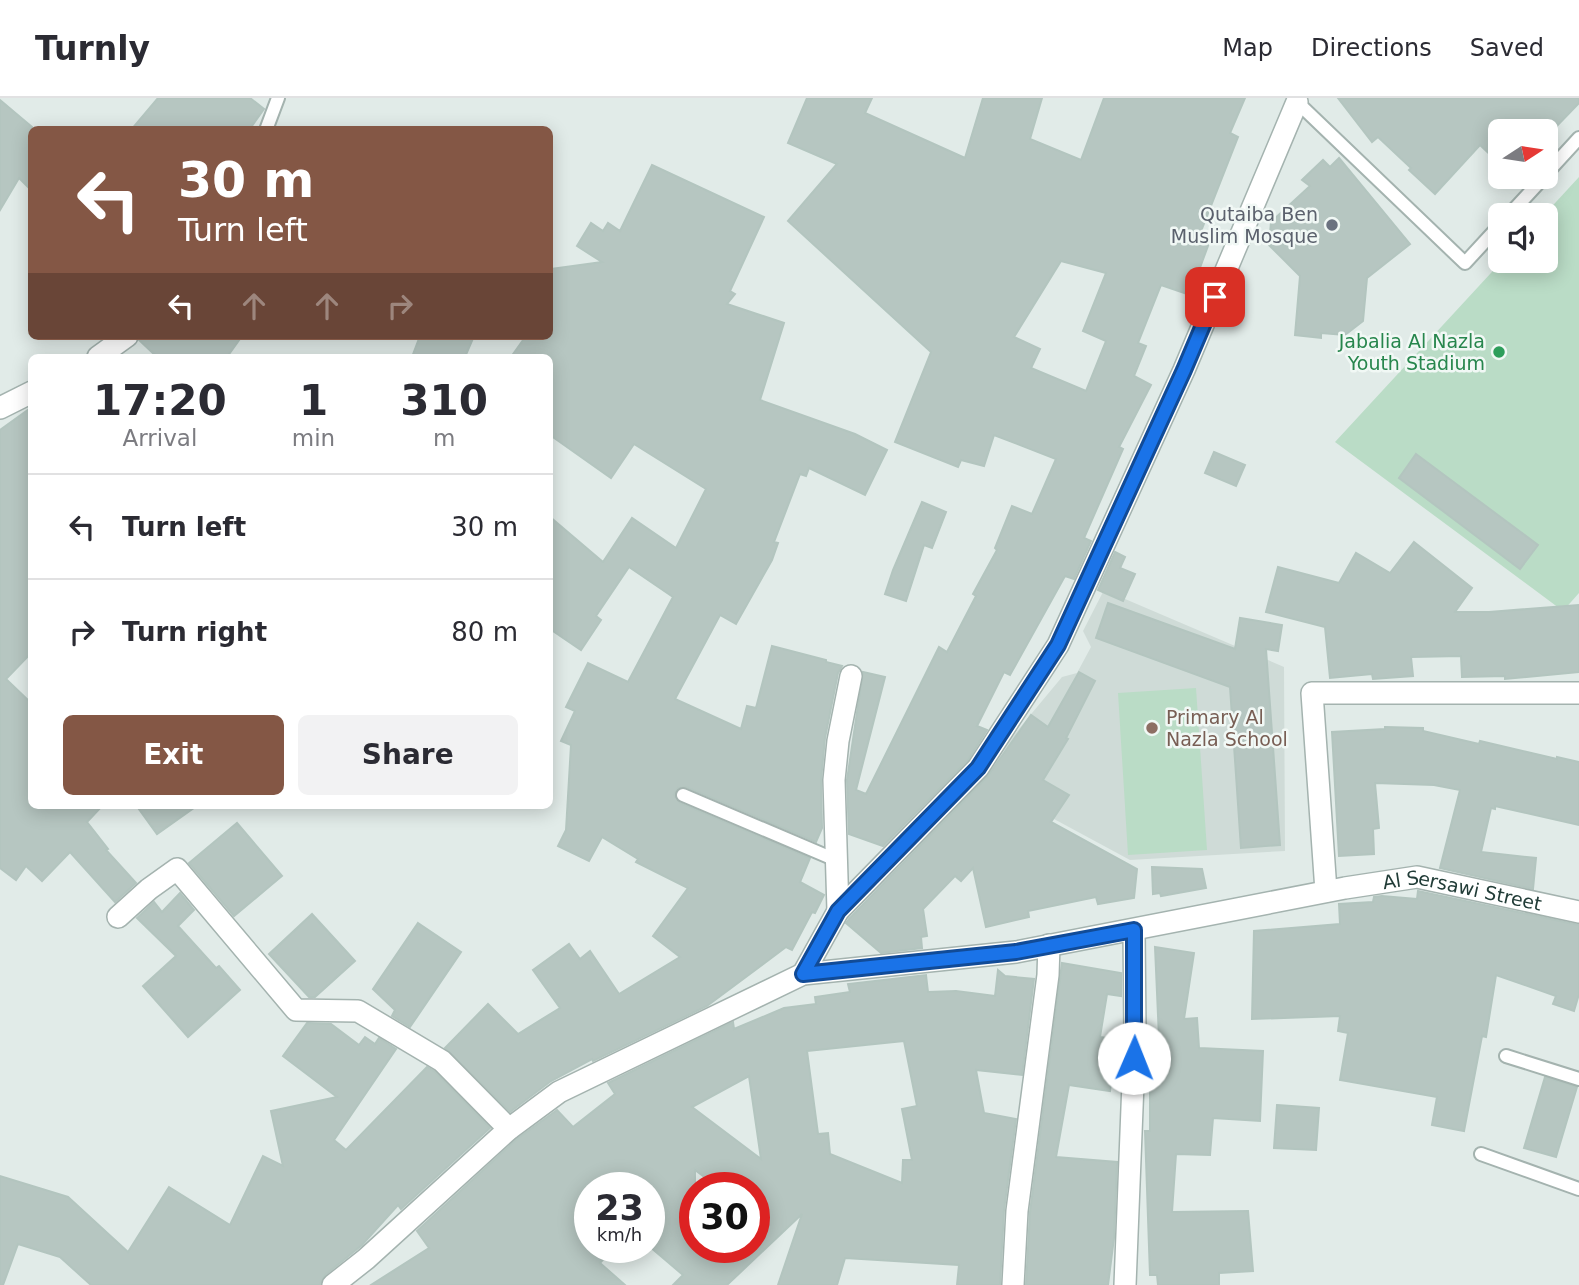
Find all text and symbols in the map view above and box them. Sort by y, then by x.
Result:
text: Turnly [35,29,150,68]
text: Map [1222,34,1273,62]
text: Directions [1311,34,1432,62]
text: Saved [1470,34,1544,62]
north arrow [1488,119,1558,189]
map controls [1488,119,1558,273]
text: 30 m [178,152,314,209]
icon: left [63,154,154,245]
place label: Qutaiba Ben Muslim Mosque [1171,203,1318,247]
button: sound [1488,203,1558,273]
text: Turn left [178,211,308,249]
marker: Qutaiba Ben Muslim Mosque [1324,217,1340,233]
pin [1185,267,1245,327]
icon: arrive [1196,278,1234,316]
icon: left [162,287,200,325]
icon: ahead [235,287,273,325]
icon: ahead [308,287,346,325]
icon: right [381,287,419,325]
place label: Jabalia Al Nazla Youth Stadium [1338,330,1485,374]
marker: Jabalia Al Nazla Youth Stadium [1491,344,1507,360]
text: 17:20 [93,376,227,425]
text: 1 [299,376,328,425]
text: 310 [400,376,488,425]
text: Arrival [123,425,197,451]
text: min [292,425,335,451]
text: m [433,425,455,451]
icon: left [63,508,101,546]
text: Turn left [122,512,246,542]
text: 30 m [451,512,518,542]
icon: right [63,613,101,651]
text: Turn right [122,617,267,647]
text: 80 m [451,617,518,647]
place label: Primary Al Nazla School [1166,706,1288,750]
button: Exit [63,715,284,795]
button: Share [298,715,518,795]
marker: Primary Al Nazla School [1144,720,1160,736]
street label: Al Sersawi Street [1381,866,1544,915]
position arrow [1097,1021,1171,1095]
speed limit sign: 30 [679,1172,770,1263]
text: 23 [595,1188,644,1228]
text: km/h [597,1224,642,1245]

